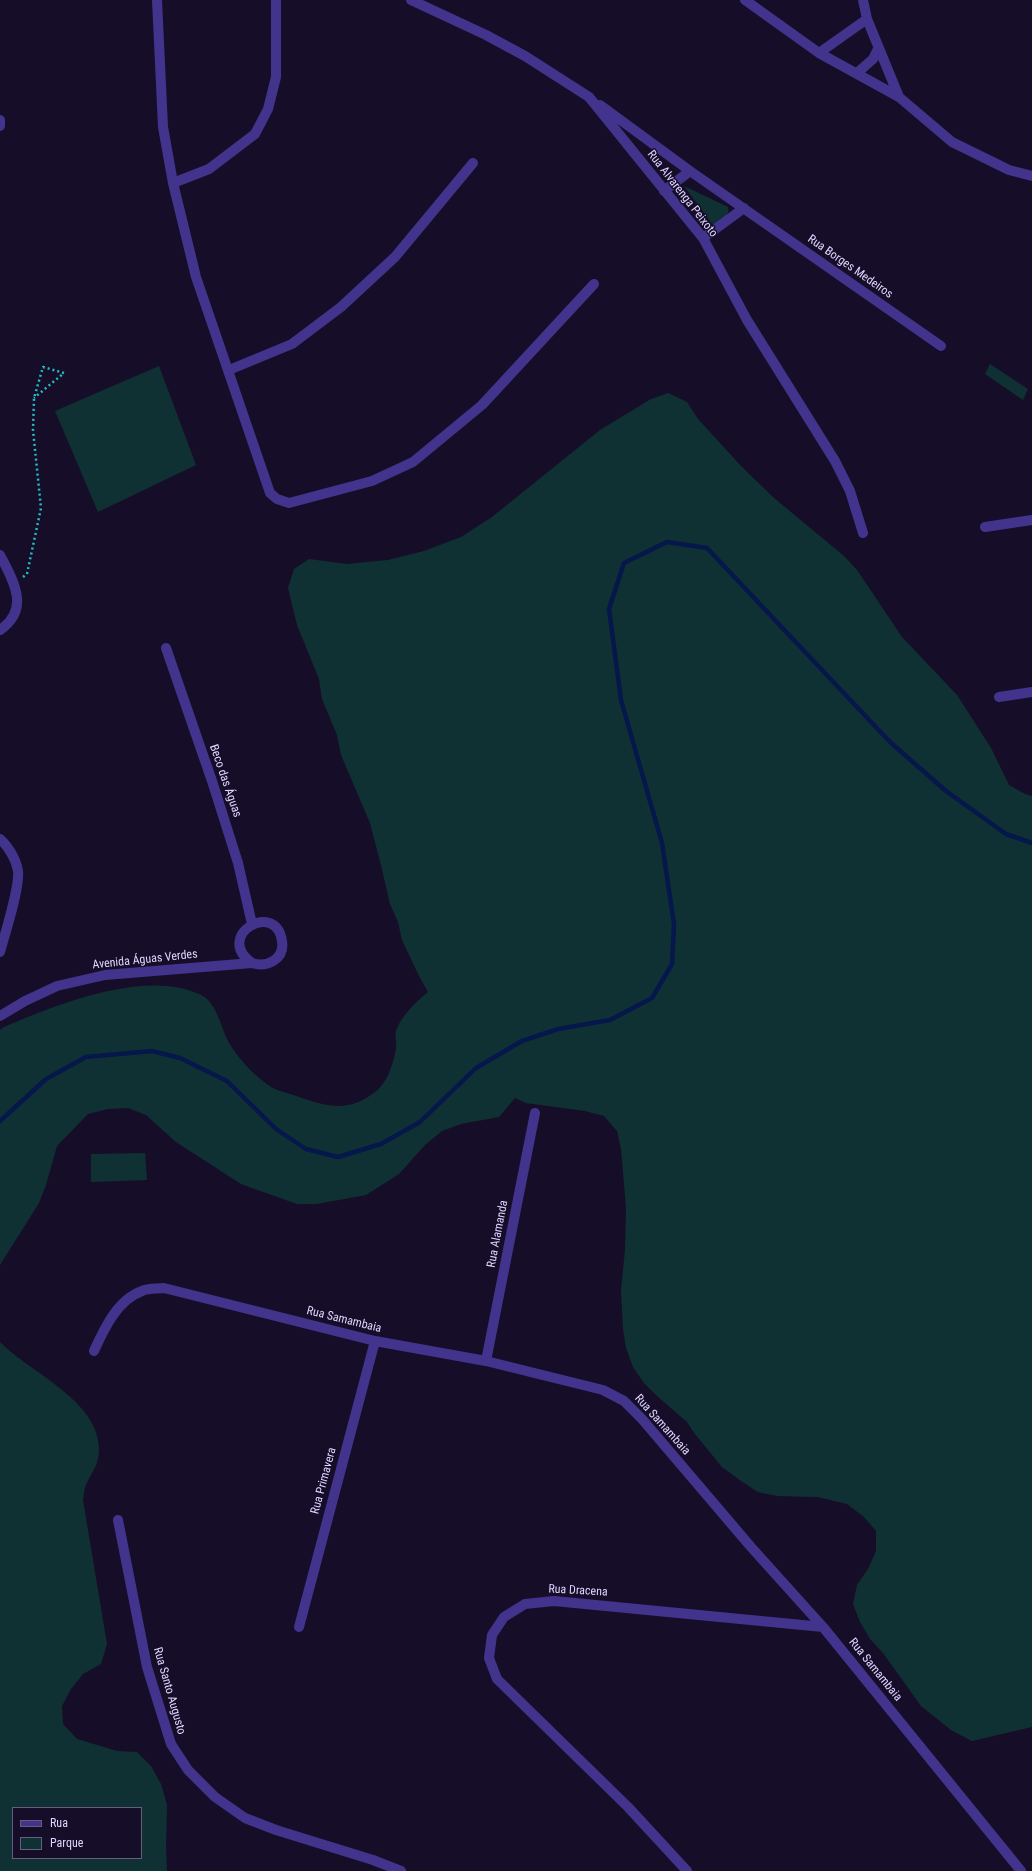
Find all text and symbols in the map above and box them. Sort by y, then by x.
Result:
street label: Rua Alvarenga Peixoto [644,148,720,240]
street label: Rua Borges Medeiros [805,232,895,302]
street label: Beco das Águas [206,743,244,819]
street label: Avenida Águas Verdes [92,947,198,973]
street label: Rua Alamanda [484,1199,512,1269]
street label: Rua Samambaia [305,1304,383,1336]
street label: Rua Samambaia [631,1392,693,1458]
street label: Rua Primavera [308,1446,340,1516]
street label: Rua Dracena [548,1582,608,1600]
street label: Rua Samambaia [845,1636,905,1704]
street label: Rua Santo Augusto [150,1646,188,1736]
legend [12,1807,142,1859]
text: Rua [50,1816,68,1830]
text: Parque [50,1836,83,1850]

